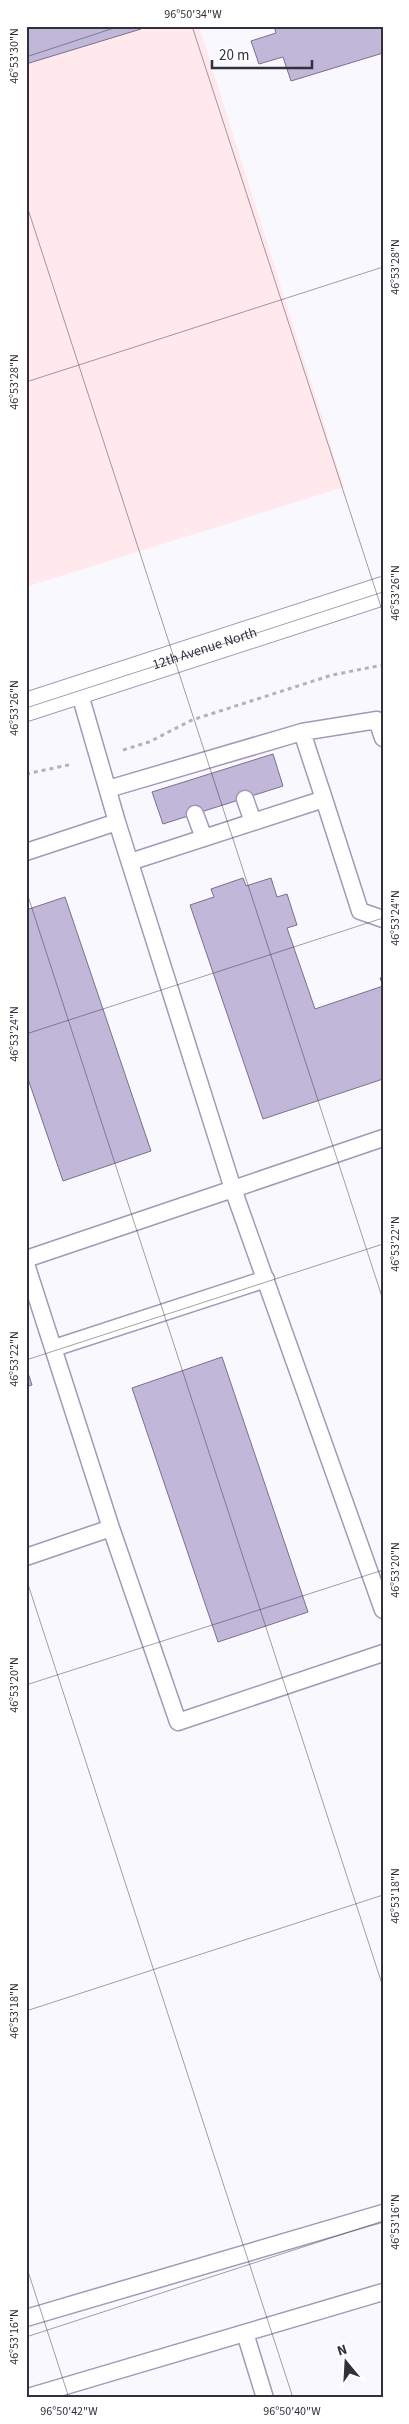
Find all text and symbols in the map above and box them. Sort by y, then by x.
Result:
text: 96°50'34"W [164,6,222,23]
text: 46°53'30"N [6,28,23,84]
scale bar [212,38,312,70]
text: 20 m [219,45,249,66]
text: 46°53'28"N [387,239,404,295]
text: 46°53'28"N [6,354,23,410]
text: 46°53'26"N [387,565,404,621]
street label: 12th Avenue North [150,623,260,675]
text: 46°53'26"N [6,680,23,736]
text: 46°53'24"N [387,890,404,946]
text: 46°53'24"N [6,1006,23,1062]
text: 46°53'22"N [387,1216,404,1272]
text: 46°53'22"N [6,1331,23,1387]
text: 46°53'20"N [387,1542,404,1598]
text: 46°53'20"N [6,1657,23,1713]
text: 46°53'18"N [387,1868,404,1924]
text: 46°53'18"N [6,1983,23,2039]
text: 46°53'16"N [387,2194,404,2250]
text: 46°53'16"N [6,2309,23,2365]
north arrow [322,2336,372,2386]
text: N [335,2340,350,2362]
text: 96°50'42"W [40,2403,98,2420]
text: 96°50'40"W [263,2403,321,2420]

